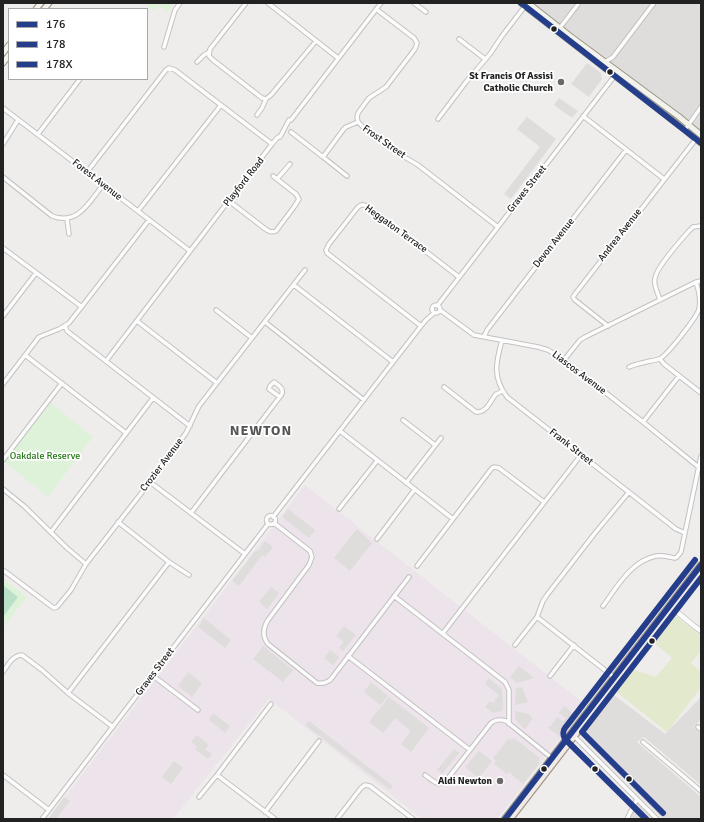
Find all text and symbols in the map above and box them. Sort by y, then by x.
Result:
legend [8,8,148,80]
text: 176 [46,17,65,32]
unlabelled marker [549,24,559,34]
text: 178 [46,37,65,52]
text: 178X [46,57,72,72]
unlabelled marker [605,67,615,77]
place label: St Francis Of Assisi Catholic Church [469,70,553,94]
marker: St Francis Of Assisi Catholic Church [556,77,566,87]
street label: Frost Street [360,123,408,161]
street label: Playford Road [221,155,267,209]
street label: Forest Avenue [70,157,124,203]
street label: Graves Street [505,163,549,215]
street label: Heggaton Terrace [362,202,430,256]
street label: Andrea Avenue [596,206,644,264]
street label: Devon Avenue [531,216,577,270]
street label: Liascos Avenue [549,349,609,397]
district label: NEWTON [230,423,292,439]
street label: Frank Street [547,426,595,468]
street label: Crozier Avenue [138,436,186,494]
park label: Oakdale Reserve [10,450,80,462]
unlabelled marker [647,636,657,646]
street label: Graves Street [133,646,177,698]
unlabelled marker [539,764,549,774]
unlabelled marker [590,764,600,774]
unlabelled marker [624,774,634,784]
place label: Aldi Newton [438,775,492,787]
marker: Aldi Newton [495,776,505,786]

